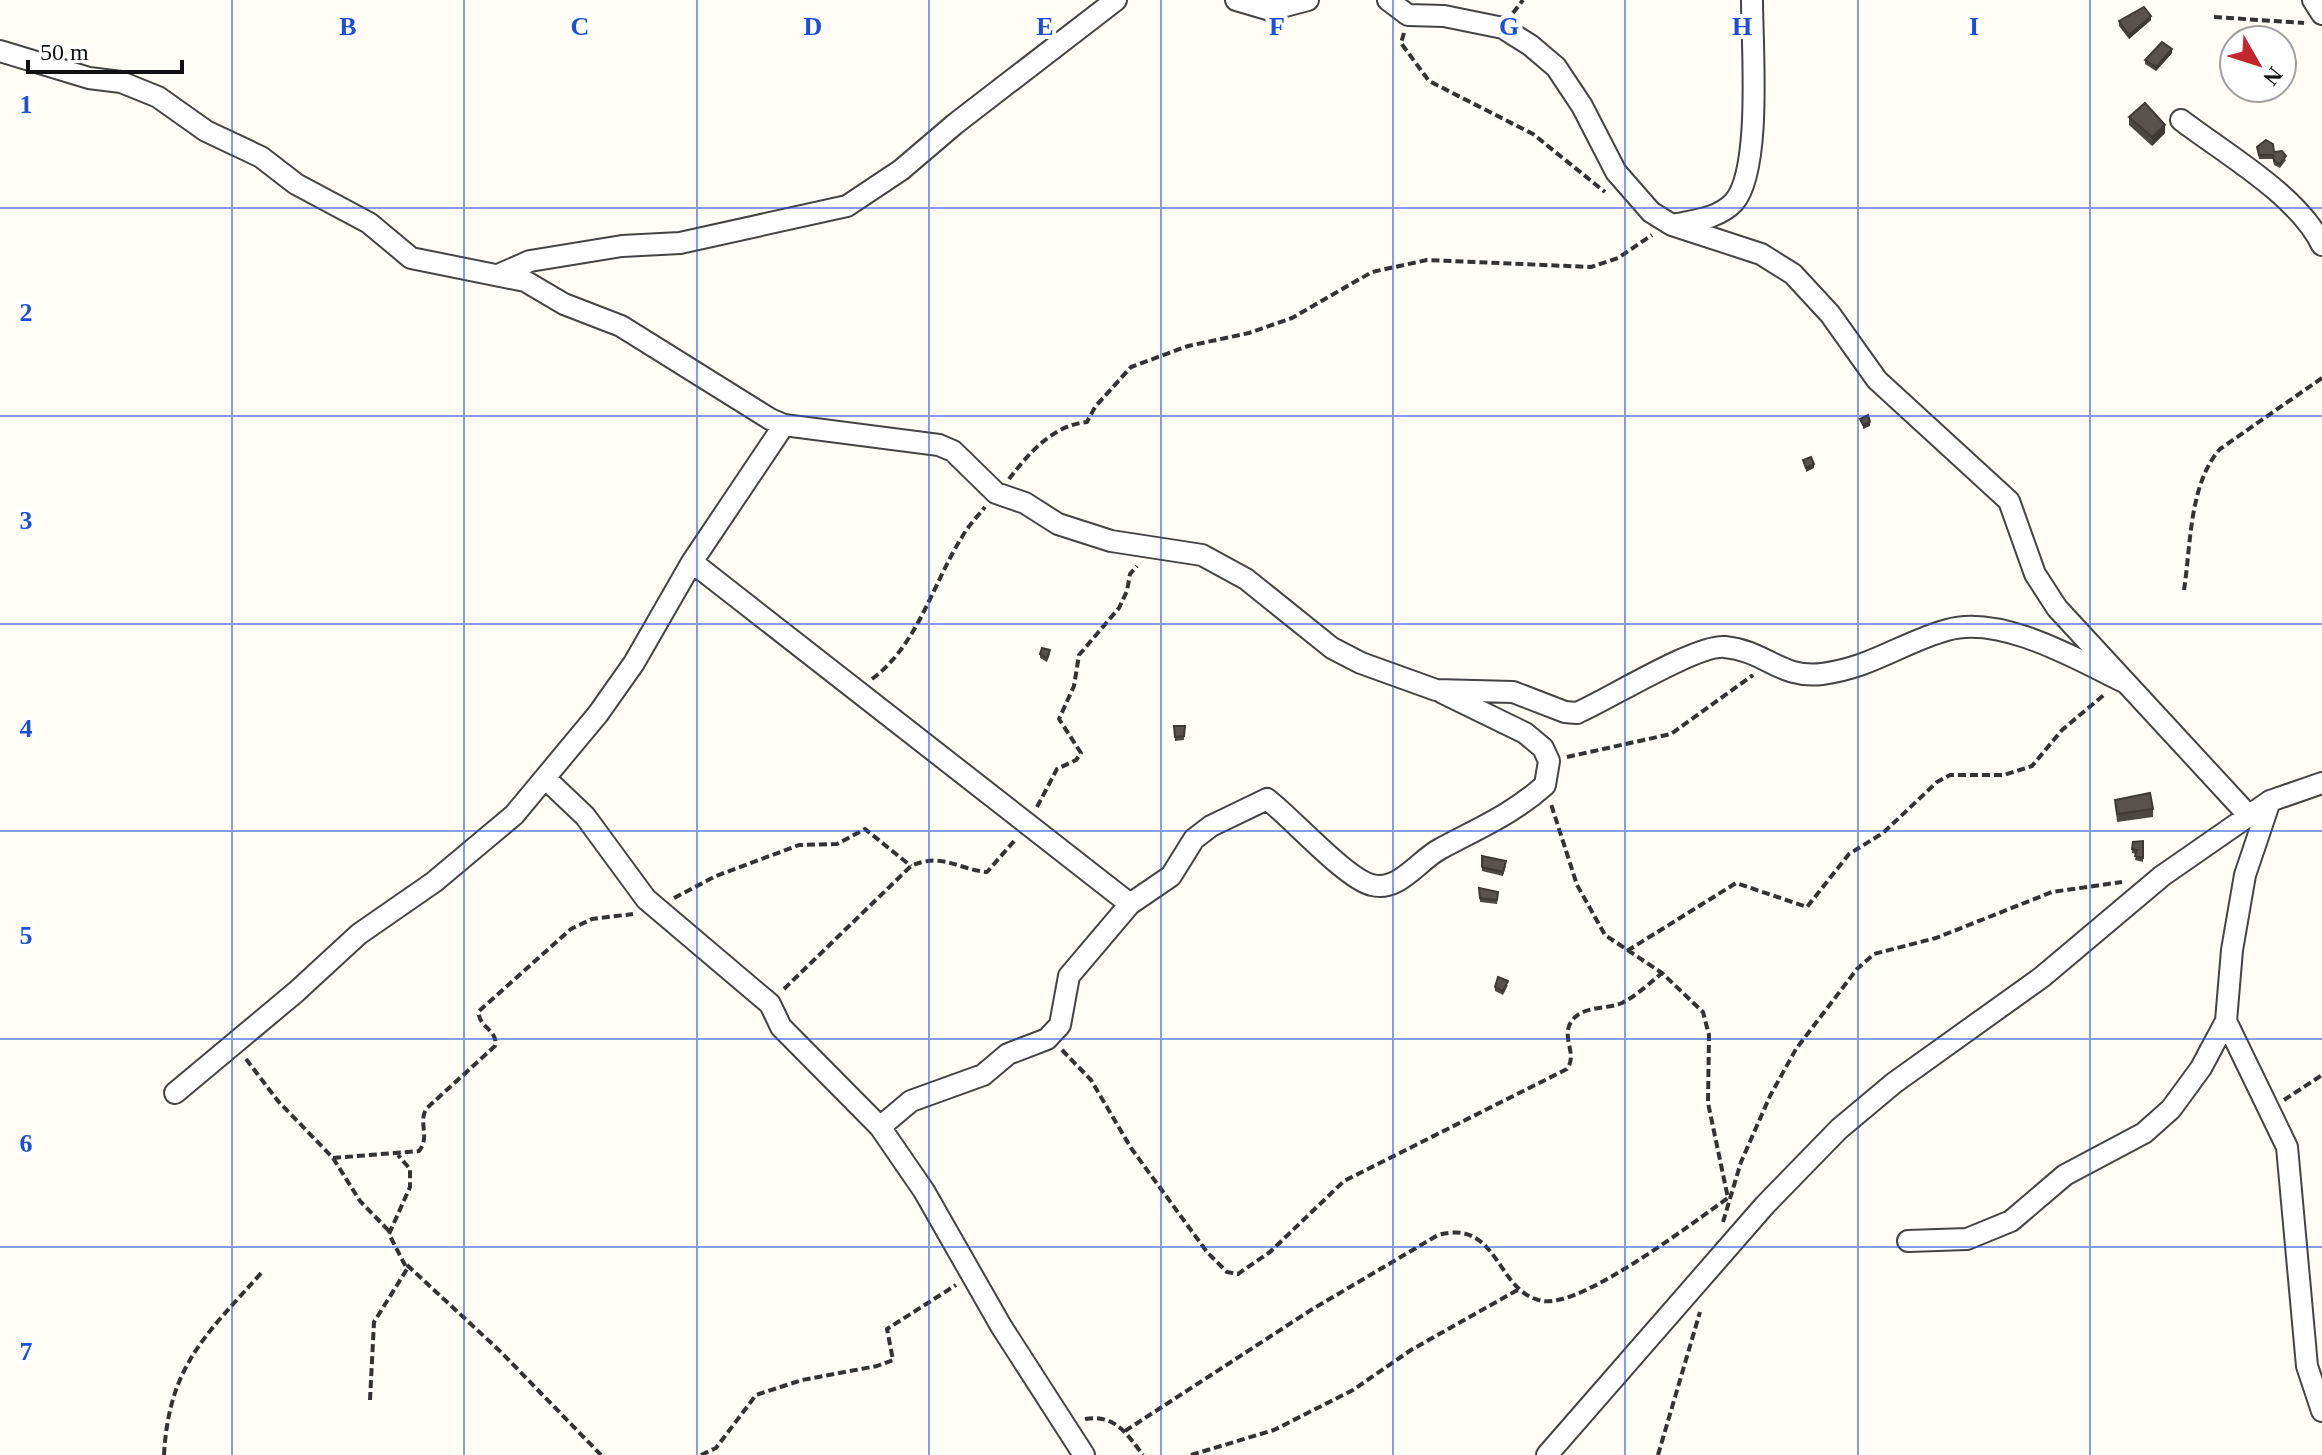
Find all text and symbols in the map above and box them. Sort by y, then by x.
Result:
text: B [339,12,357,41]
text: C [571,12,589,41]
text: D [804,12,822,41]
text: E [1036,12,1054,41]
text: F [1269,12,1285,41]
text: G [1499,12,1519,41]
text: H [1732,12,1752,41]
text: I [1969,12,1979,41]
scale bar [28,24,182,74]
north arrow [2218,24,2298,104]
text: 50 m [40,39,89,65]
text: N [2258,62,2288,90]
text: 1 [20,90,33,119]
text: 2 [20,298,33,327]
text: 3 [20,506,33,535]
text: 4 [20,714,33,743]
text: 5 [20,921,33,950]
text: 6 [20,1129,33,1158]
text: 7 [20,1337,33,1366]

